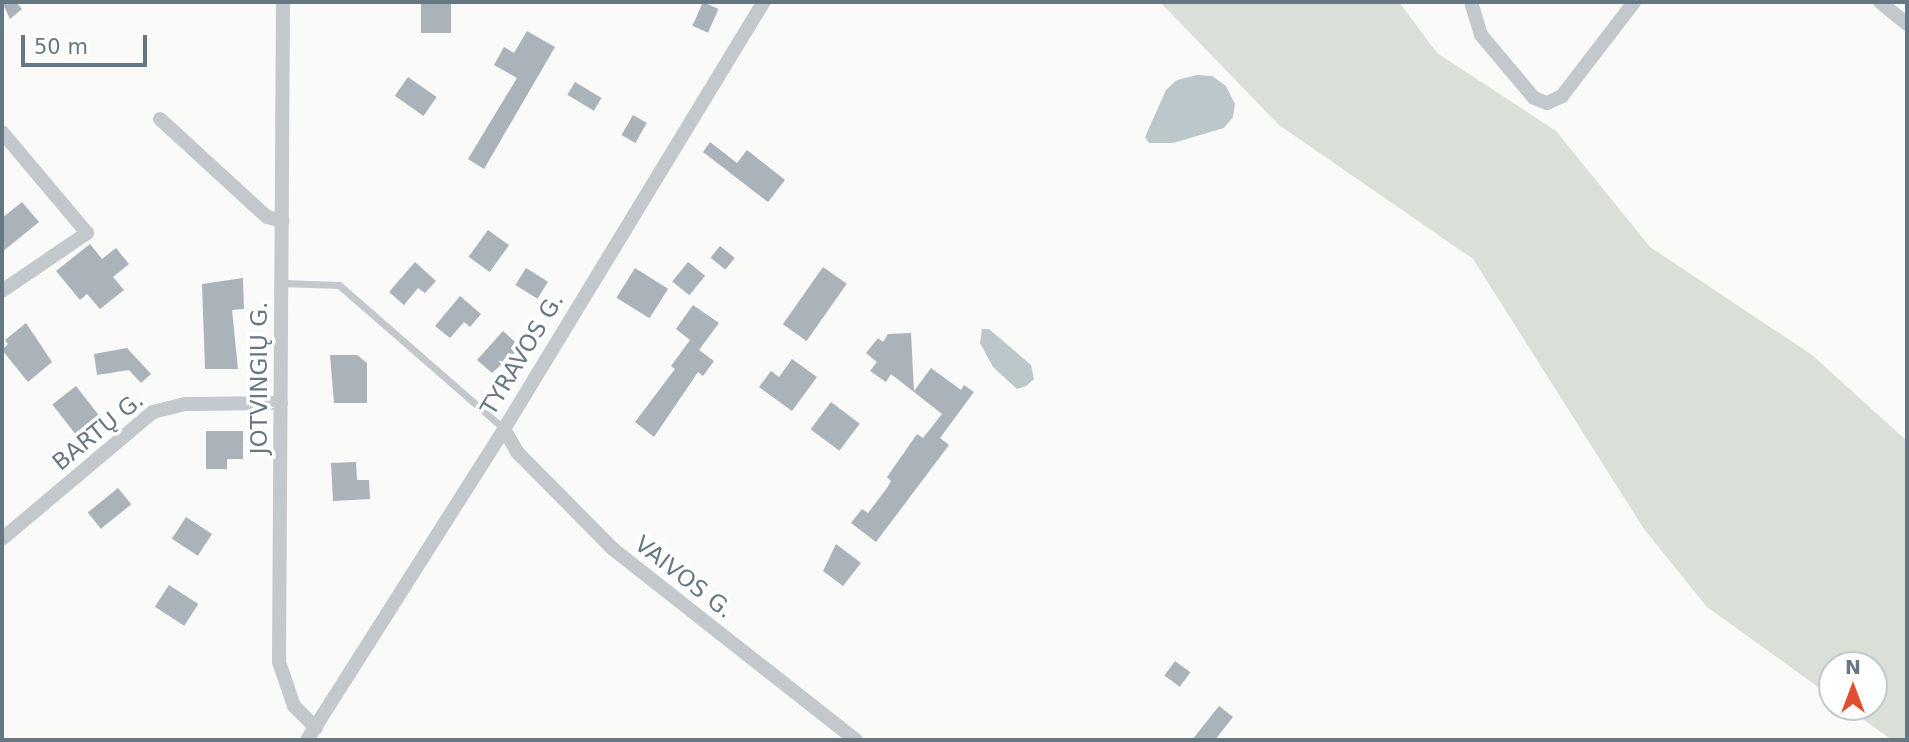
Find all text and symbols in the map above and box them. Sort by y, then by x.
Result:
scale bar [24,21,150,65]
text: 50 m [34,35,88,59]
street label: TYRAVOS G. [475,288,569,420]
street label: JOTVINGIŲ G. [245,302,273,454]
street label: BARTŲ G. [47,386,149,476]
street label: VAIVOS G. [629,530,739,624]
north arrow [1818,651,1888,721]
text: N [1845,656,1861,678]

